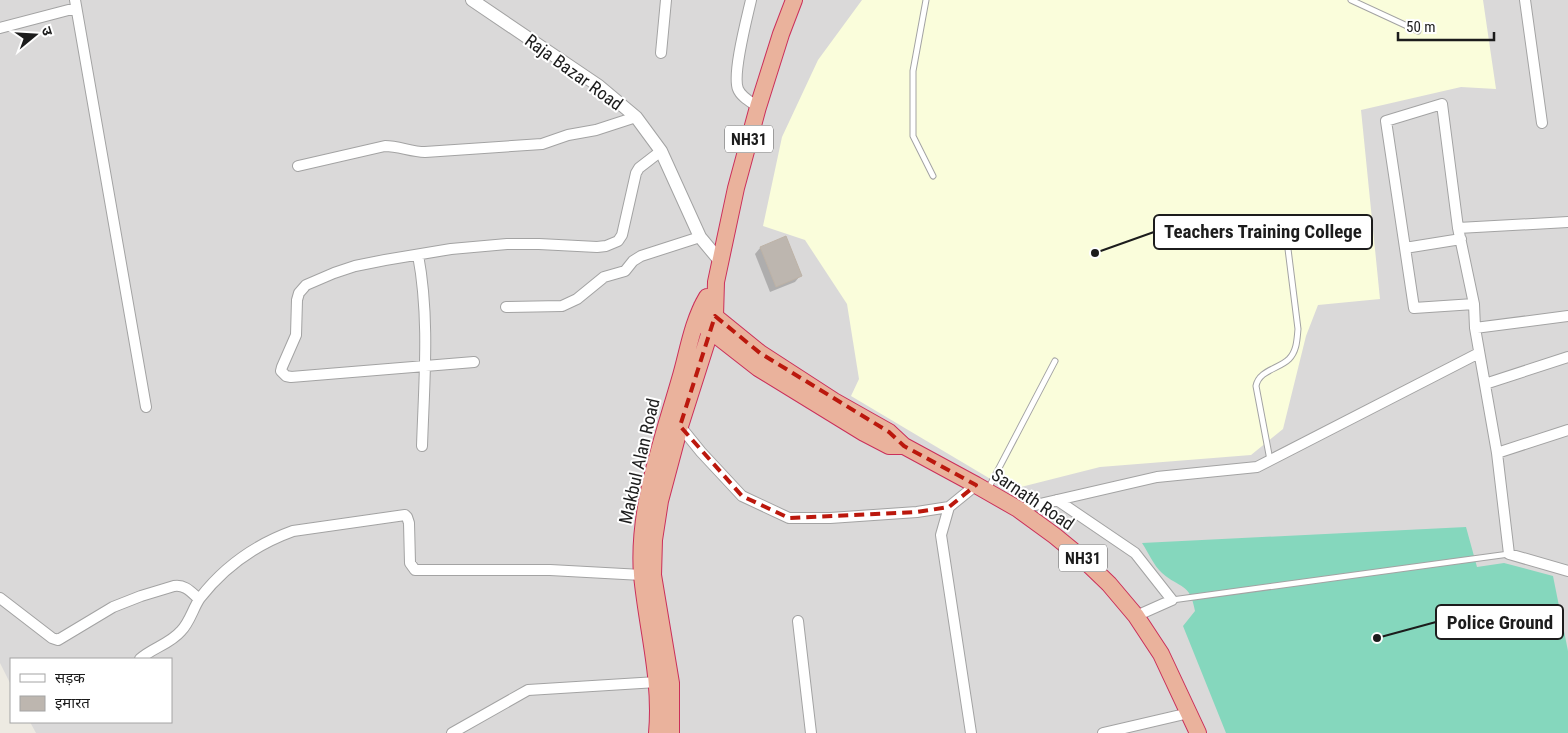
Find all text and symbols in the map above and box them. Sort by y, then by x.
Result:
north arrow [10,10,60,60]
scale bar [1398,10,1494,42]
text: 50 m [1406,18,1436,36]
text: उ [38,25,56,38]
street label: Raja Bazar Road [521,30,627,114]
road number: NH31 [725,126,773,152]
callout: Teachers Training College [1154,215,1372,249]
text: Teachers Training College [1164,220,1362,243]
street label: Makbul Alan Road [614,396,664,526]
street label: Sarnath Road [988,464,1078,534]
road number: NH31 [1059,544,1107,572]
callout: Police Ground [1436,605,1563,639]
text: Police Ground [1447,611,1553,634]
legend [10,658,172,723]
text: सड़क [55,669,85,687]
text: इमारत [55,694,90,712]

